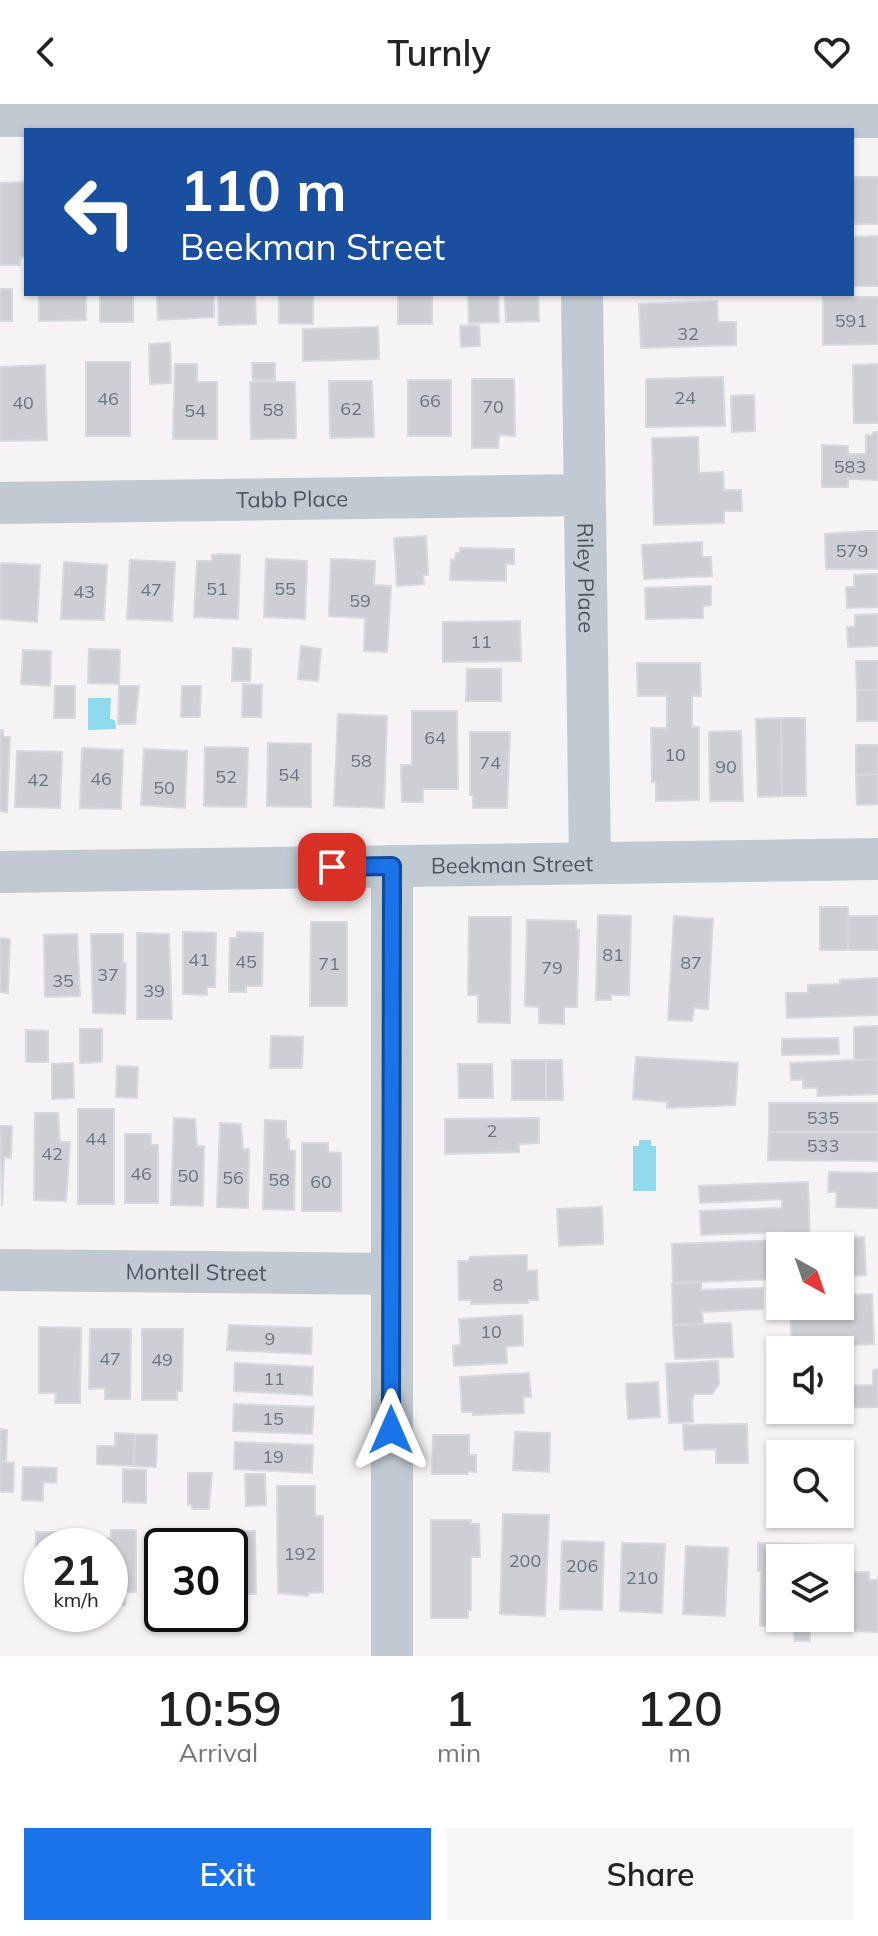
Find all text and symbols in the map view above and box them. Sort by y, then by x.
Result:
icon: back [24,30,68,74]
text: Turnly [387,30,491,75]
icon: heart [810,30,854,74]
text: 110 m [180,155,347,225]
icon: left [48,160,152,264]
text: Beekman Street [180,224,445,269]
house number: 591 [835,309,867,332]
house number: 32 [677,322,699,345]
house number: 24 [674,386,696,409]
house number: 46 [97,387,119,410]
house number: 66 [419,389,441,412]
house number: 40 [12,391,34,414]
house number: 70 [482,395,504,418]
house number: 62 [340,397,362,420]
house number: 58 [262,398,284,421]
house number: 54 [184,399,206,422]
house number: 583 [834,455,866,478]
street label: Tabb Place [236,484,348,514]
street label: Riley Place [571,523,601,633]
house number: 579 [836,539,868,562]
house number: 51 [206,577,228,600]
house number: 55 [274,577,296,600]
house number: 47 [140,578,162,601]
house number: 43 [73,580,95,603]
house number: 59 [349,589,371,612]
house number: 11 [470,630,492,653]
house number: 64 [424,726,446,749]
house number: 10 [664,743,686,766]
house number: 58 [350,749,372,772]
house number: 74 [479,751,501,774]
house number: 90 [715,755,737,778]
house number: 54 [278,763,300,786]
house number: 52 [215,765,237,788]
house number: 46 [90,767,112,790]
house number: 42 [27,768,49,791]
house number: 50 [153,776,175,799]
pin [298,833,366,901]
icon: arrive [310,845,354,889]
street label: Beekman Street [431,849,594,880]
house number: 81 [602,943,624,966]
house number: 41 [188,948,210,971]
house number: 45 [235,950,257,973]
house number: 87 [680,951,702,974]
house number: 71 [318,952,340,975]
house number: 79 [541,956,563,979]
house number: 37 [97,963,119,986]
house number: 35 [52,969,74,992]
house number: 39 [143,979,165,1002]
house number: 535 [807,1106,839,1129]
house number: 2 [487,1119,497,1142]
house number: 44 [85,1127,107,1150]
house number: 533 [807,1134,839,1157]
house number: 42 [41,1142,63,1165]
house number: 46 [130,1162,152,1185]
house number: 50 [177,1164,199,1187]
house number: 56 [222,1166,244,1189]
house number: 58 [268,1168,290,1191]
house number: 60 [310,1170,332,1193]
north arrow [766,1232,854,1320]
map controls [766,1232,854,1632]
street label: Montell Street [125,1257,267,1287]
house number: 8 [493,1273,503,1296]
house number: 10 [480,1320,502,1343]
house number: 9 [265,1327,275,1350]
button: sound [766,1336,854,1424]
house number: 47 [99,1347,121,1370]
house number: 49 [151,1348,173,1371]
house number: 11 [263,1367,285,1390]
position arrow [349,1388,433,1472]
house number: 15 [262,1407,284,1430]
button: search [766,1440,854,1528]
house number: 19 [262,1445,284,1468]
speed limit sign: 30 [144,1528,248,1632]
house number: 192 [284,1542,316,1565]
button: layers [766,1544,854,1632]
text: 21 [52,1545,100,1595]
house number: 200 [509,1549,541,1572]
house number: 206 [566,1554,598,1577]
house number: 210 [626,1566,658,1589]
text: km/h [53,1587,99,1612]
text: 10:59 [155,1678,282,1738]
text: 1 [445,1678,473,1738]
text: 120 [636,1678,723,1738]
text: Arrival [179,1736,258,1769]
text: min [437,1736,481,1769]
text: m [668,1736,691,1769]
button: Exit [24,1828,431,1920]
button: Share [447,1828,854,1920]

